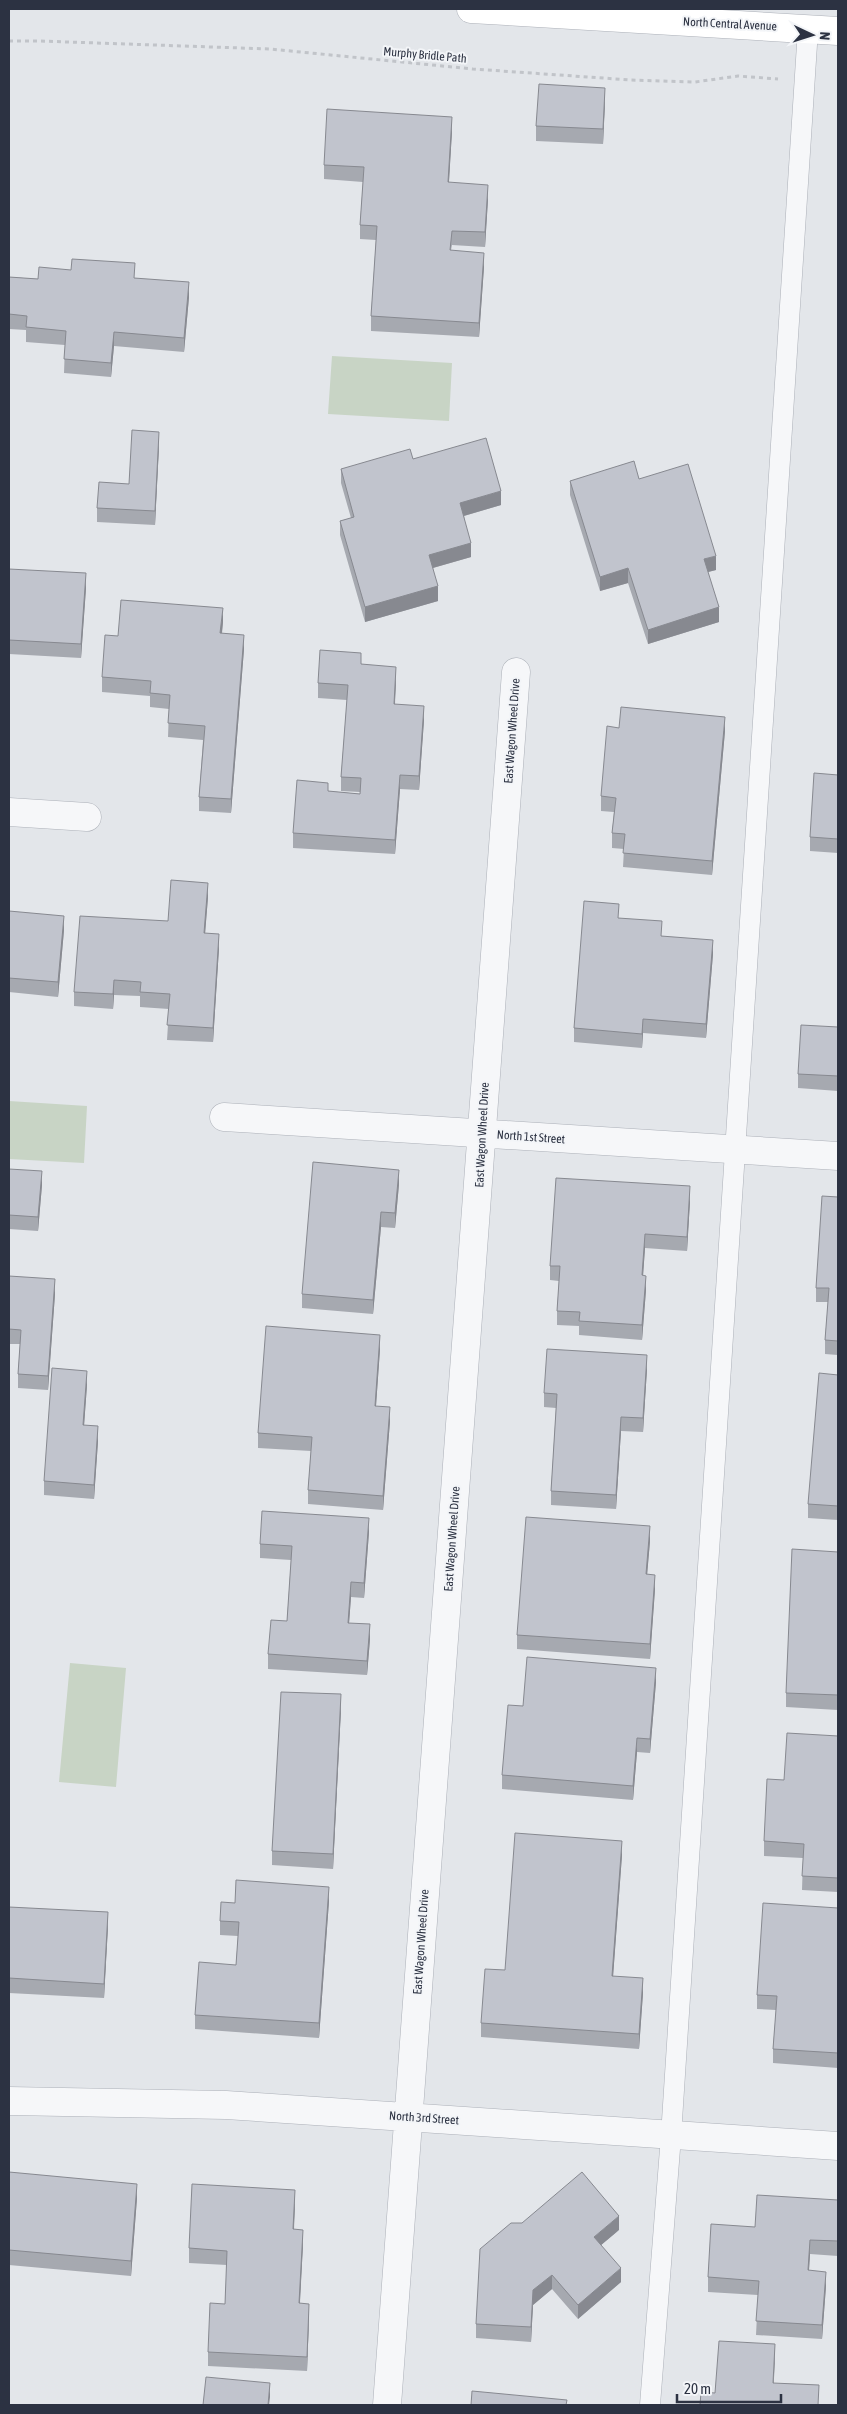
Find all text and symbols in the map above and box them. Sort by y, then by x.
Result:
north arrow [787,10,837,60]
street label: North Central Avenue [683,15,777,33]
text: N [817,31,833,41]
street label: Murphy Bridle Path [383,44,467,66]
street label: East Wagon Wheel Drive [501,678,523,784]
street label: East Wagon Wheel Drive [472,1082,492,1188]
street label: North 1st Street [496,1128,566,1146]
street label: East Wagon Wheel Drive [441,1486,463,1592]
street label: East Wagon Wheel Drive [410,1889,432,1995]
street label: North 3rd Street [389,2109,460,2127]
scale bar [677,2372,781,2404]
text: 20 m [684,2380,711,2397]

